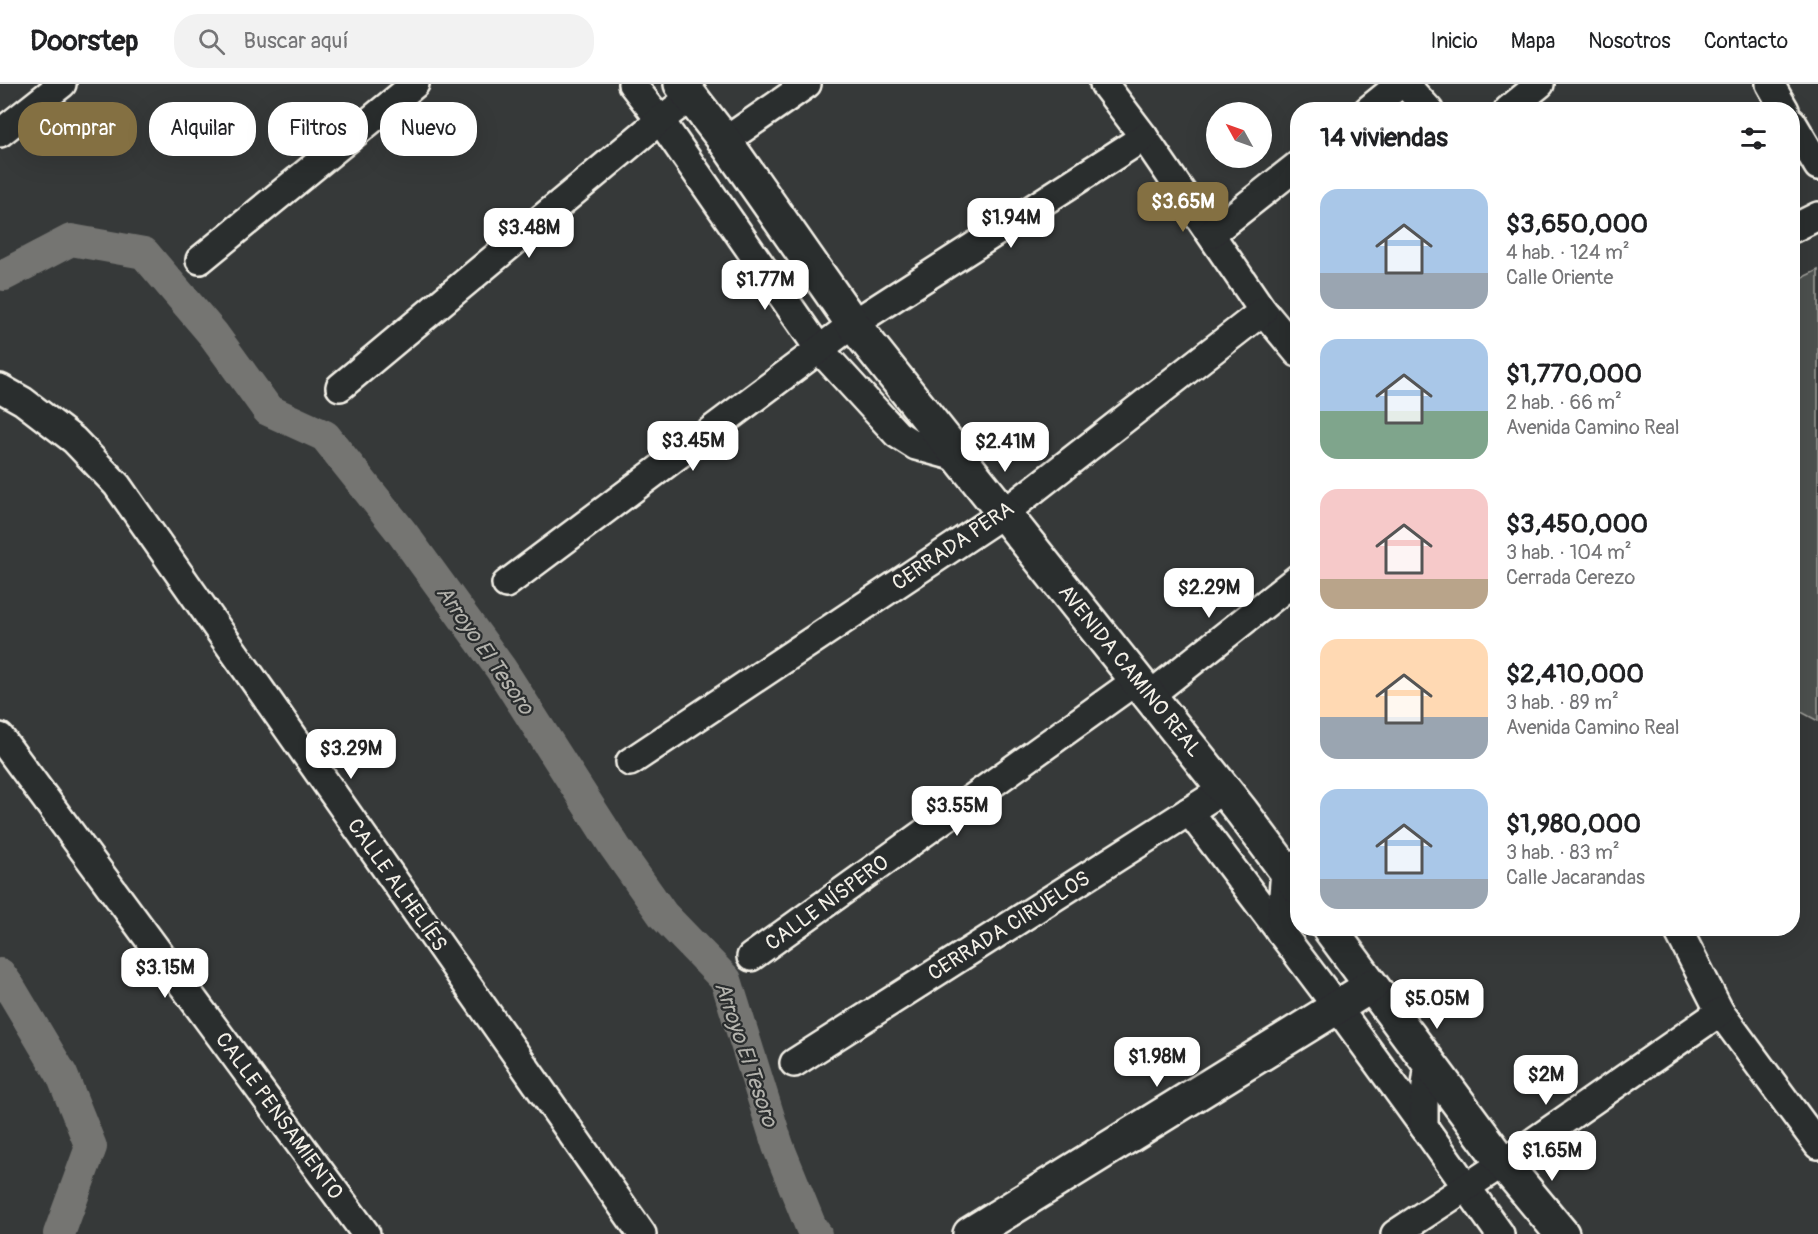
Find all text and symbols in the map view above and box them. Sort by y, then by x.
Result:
search box [174,14,594,68]
text: Doorstep [30,24,138,59]
icon: search [195,25,228,58]
text: Buscar aquí [243,27,349,55]
text: Inicio [1431,28,1478,55]
text: Mapa [1511,28,1555,55]
text: Nosotros [1588,28,1671,55]
text: Contacto [1704,28,1788,55]
chip: Comprar [18,102,137,156]
chip: Alquilar [149,102,256,156]
chip: Filtros [268,102,368,156]
chip: Nuevo [380,102,477,156]
north arrow [1206,102,1272,168]
map controls [1206,102,1272,168]
text: 14 viviendas [1320,122,1448,154]
icon: filters [1737,122,1770,155]
pin: $3.65M [1134,182,1232,233]
text: $3.65M [1151,189,1215,214]
pin: $1.94M [962,198,1060,249]
text: $1.94M [981,205,1041,230]
pin: $3.48M [480,208,578,259]
text: $3,650,000 [1506,208,1648,240]
icon: home [1368,213,1440,285]
text: $3.48M [498,215,560,240]
text: 4 hab. · 124 m² [1506,240,1630,265]
pin: $1.77M [716,260,814,311]
text: Calle Oriente [1506,265,1613,290]
text: $1.77M [736,267,794,292]
text: $1,770,000 [1506,358,1642,390]
icon: home [1368,363,1440,435]
text: 2 hab. · 66 m² [1506,390,1622,415]
text: Avenida Camino Real [1506,415,1680,440]
pin: $3.45M [644,421,742,472]
pin: $2.41M [956,422,1054,473]
text: $3.45M [661,428,725,453]
text: $2.41M [975,429,1035,454]
street label: CERRADA PERA [887,495,1019,597]
text: $3,450,000 [1506,508,1648,540]
icon: home [1368,513,1440,585]
text: 3 hab. · 104 m² [1506,540,1632,565]
text: Cerrada Cerezo [1506,565,1635,590]
pin: $2.29M [1160,568,1258,619]
text: $2.29M [1178,575,1240,600]
street label: AVENIDA CAMINO REAL [1052,579,1208,763]
water label: Arroyo El Tesoro [430,580,541,722]
text: $2,410,000 [1506,658,1644,690]
icon: home [1368,663,1440,735]
text: 3 hab. · 89 m² [1506,690,1619,715]
text: Avenida Camino Real [1506,715,1680,740]
pin: $3.29M [302,729,400,780]
text: $3.29M [320,736,382,761]
pin: $3.55M [908,786,1006,837]
text: $3.55M [926,793,988,818]
text: $1,980,000 [1506,808,1641,840]
street label: CALLE ALHELÍES [341,813,453,957]
icon: home [1368,813,1440,885]
text: 3 hab. · 83 m² [1506,840,1620,865]
street label: CALLE NÍSPERO [760,849,894,957]
street label: CERRADA CIRUELOS [923,865,1095,987]
text: Calle Jacarandas [1506,865,1645,890]
pin: $3.15M [116,948,214,999]
text: $3.15M [135,955,195,980]
water label: Arroyo El Tesoro [708,978,785,1132]
pin: $5.05M [1388,979,1486,1030]
text: $5.05M [1405,986,1469,1011]
street label: CALLE PENSAMIENTO [209,1027,349,1205]
pin: $1.98M [1108,1037,1206,1088]
text: $1.98M [1128,1044,1186,1069]
pin: $2M [1517,1055,1575,1106]
text: $2M [1528,1062,1564,1087]
pin: $1.65M [1503,1131,1601,1182]
text: $1.65M [1522,1138,1582,1163]

